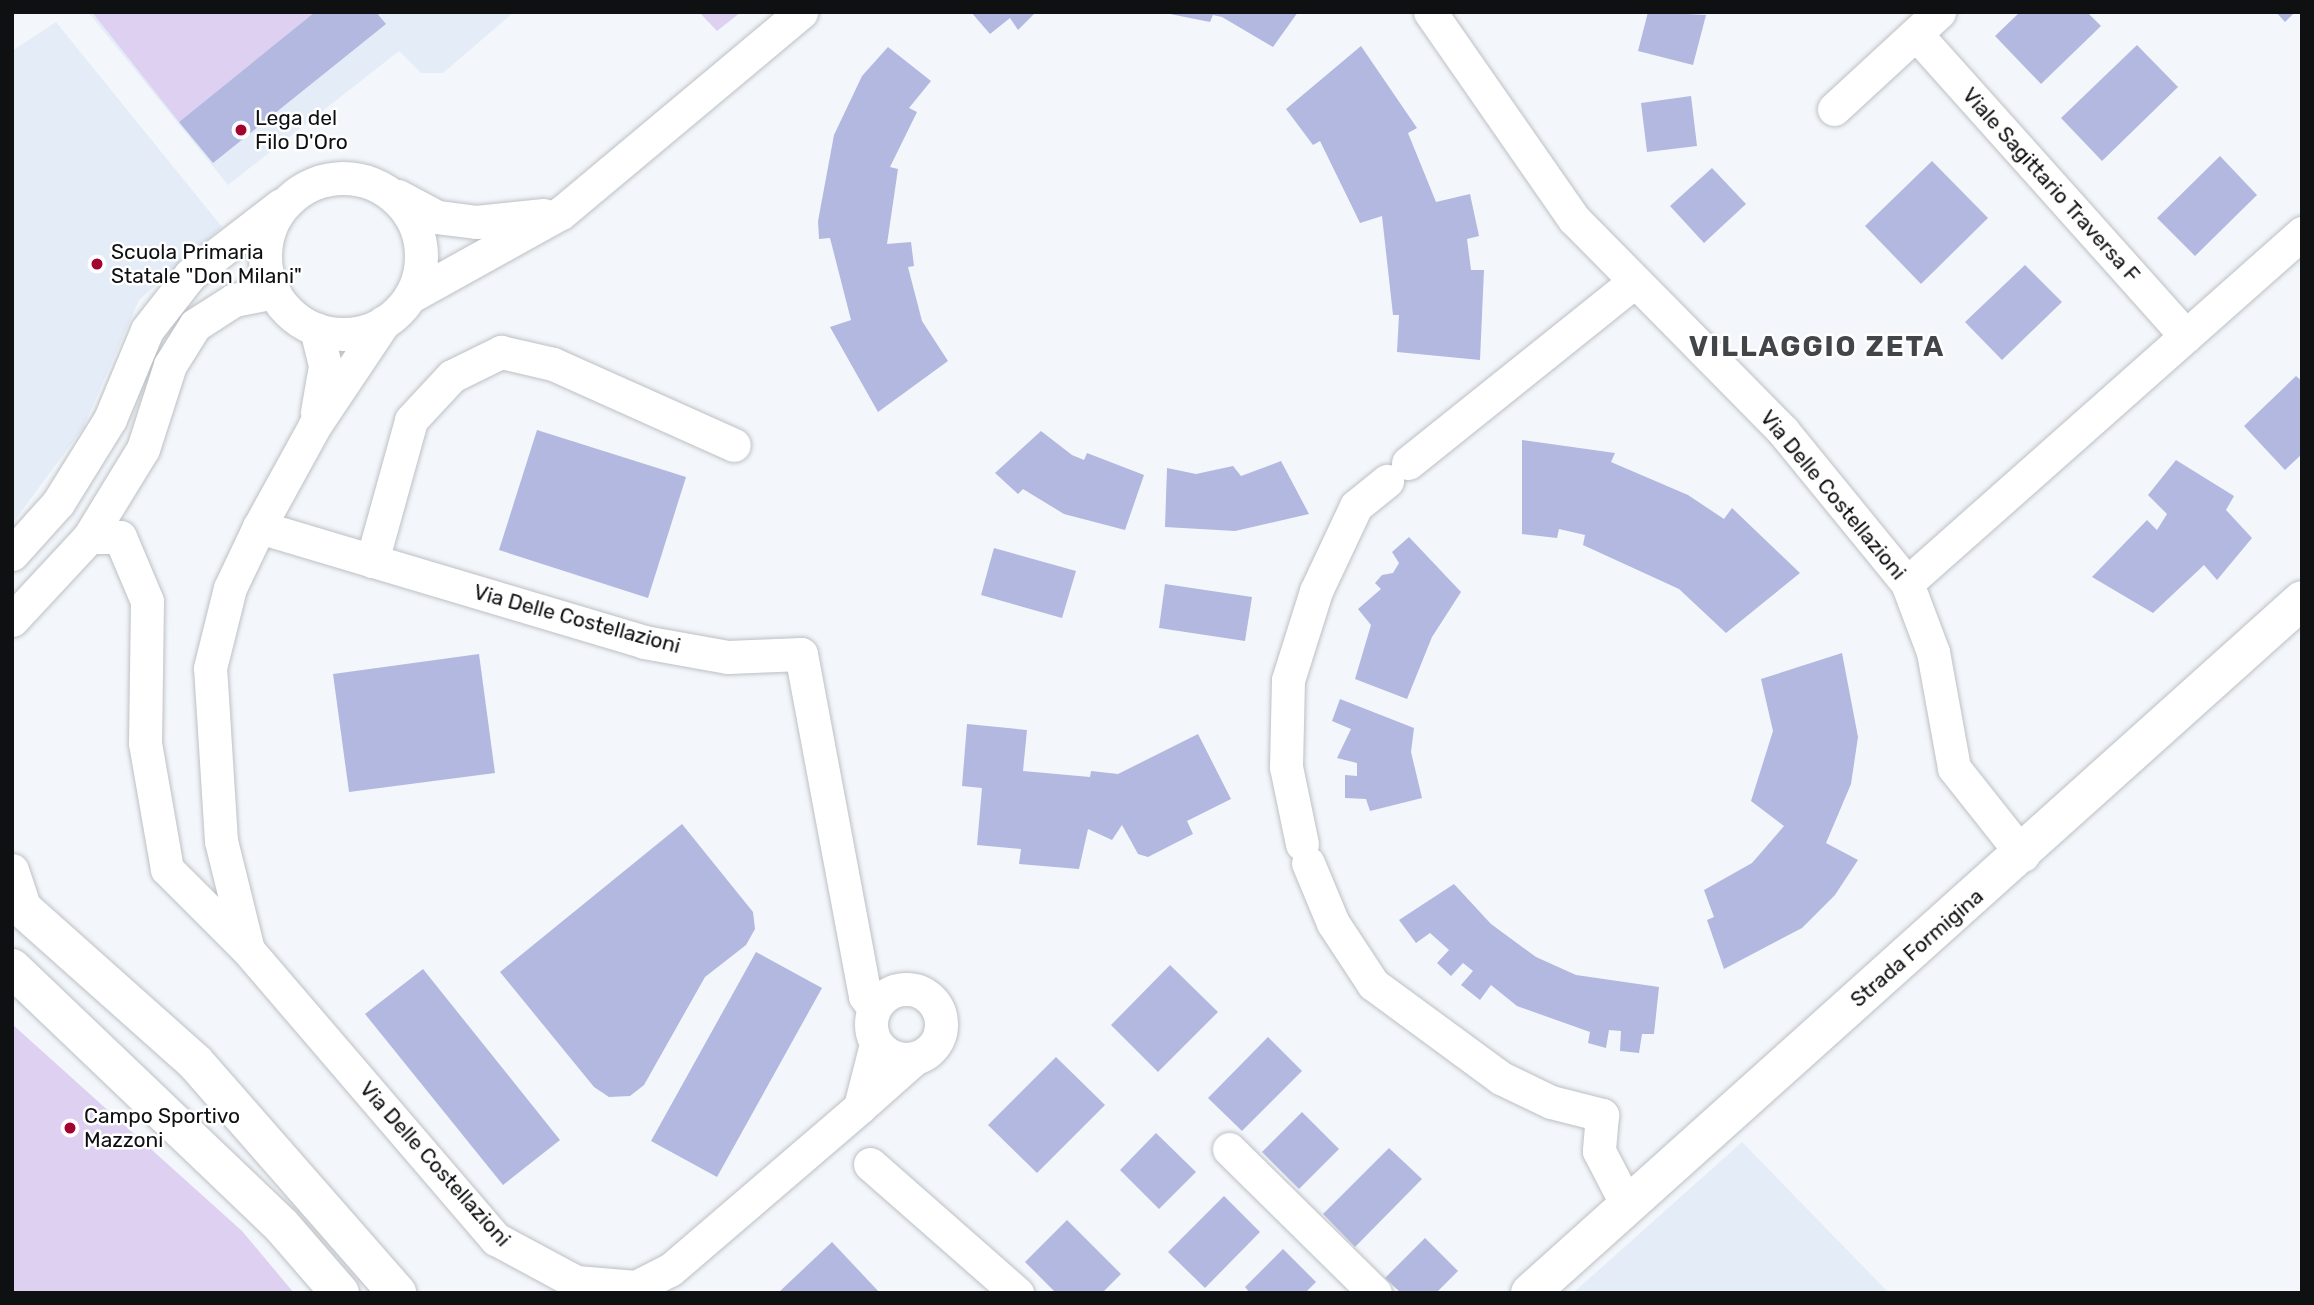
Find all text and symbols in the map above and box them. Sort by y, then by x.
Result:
street label: Viale Sagittario Traversa F [1957,82,2145,288]
place label: Lega del Filo D'Oro [255,105,348,155]
marker: Lega del Filo D'Oro [233,122,249,138]
place label: Scuola Primaria Statale "Don Milani" [111,239,302,289]
marker: Scuola Primaria Statale "Don Milani" [89,256,105,272]
district label: VILLAGGIO ZETA [1690,330,1944,364]
street label: Via Delle Costellazioni [1755,405,1911,585]
street label: Via Delle Costellazioni [471,579,683,659]
street label: Strada Formigina [1845,883,1989,1013]
street label: Via Delle Costellazioni [354,1076,516,1252]
place label: Campo Sportivo Mazzoni [84,1103,240,1153]
marker: Campo Sportivo Mazzoni [62,1120,78,1136]

